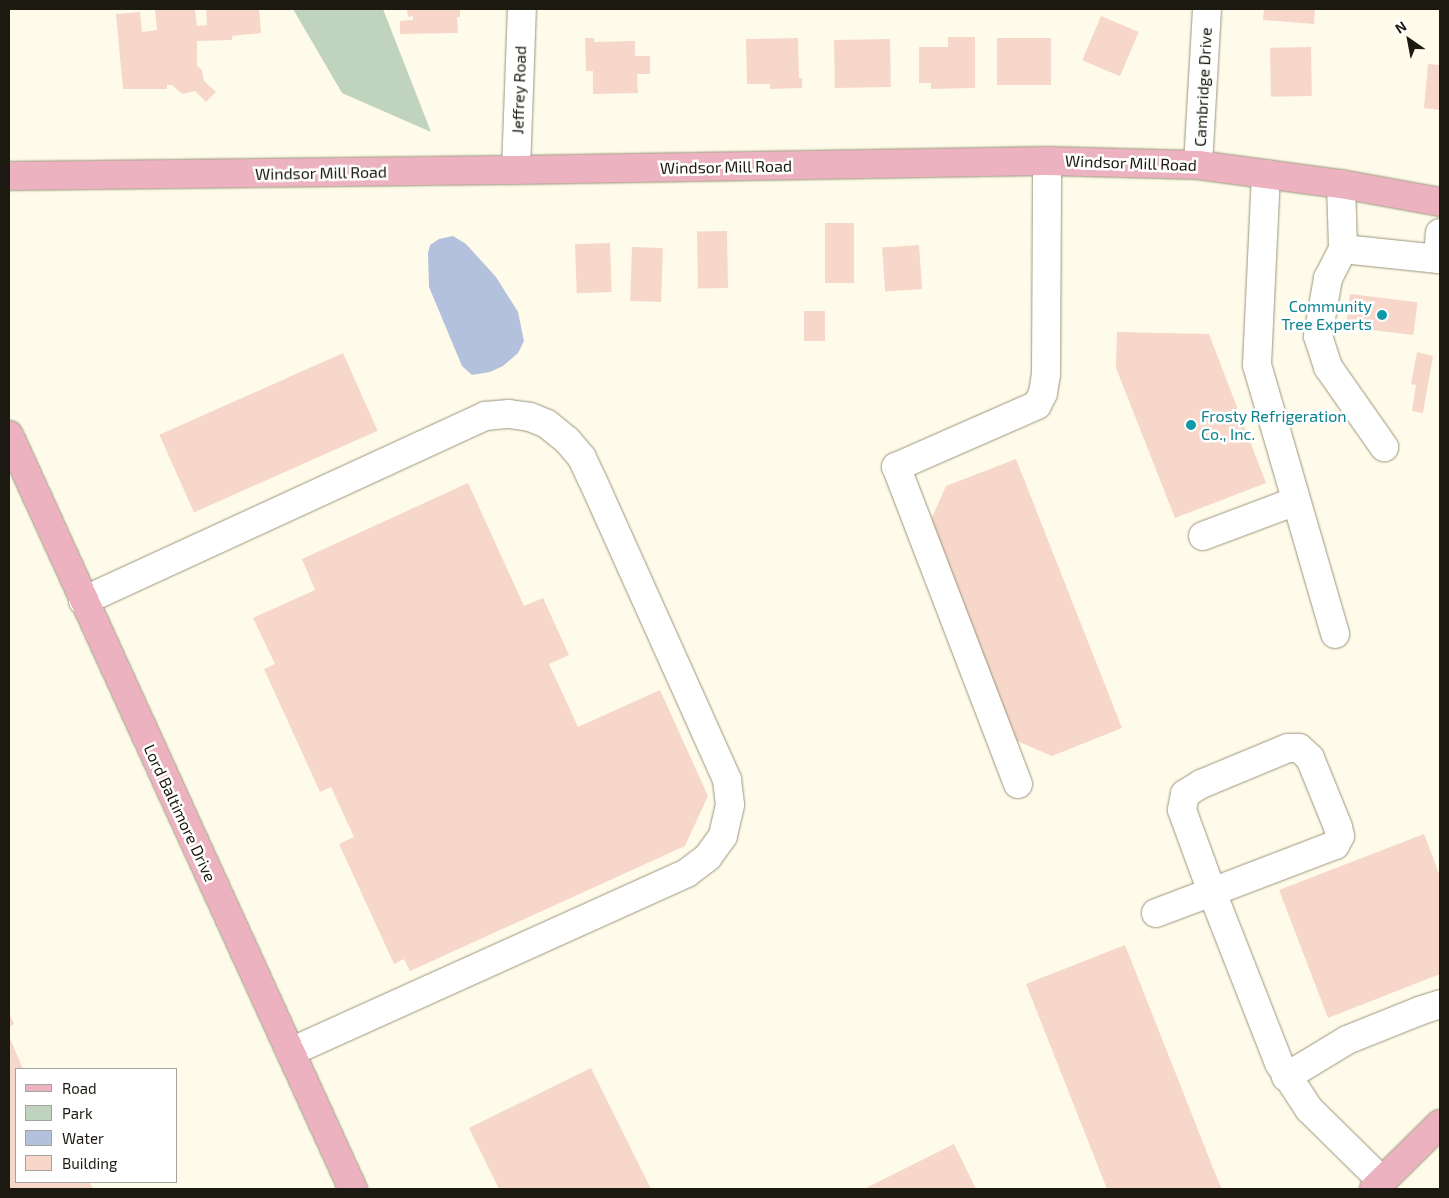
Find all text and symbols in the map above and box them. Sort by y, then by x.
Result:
north arrow [1384,15,1434,65]
text: N [1392,17,1409,37]
street label: Cambridge Drive [1190,27,1216,147]
street label: Jeffrey Road [508,45,530,135]
street label: Windsor Mill Road [1064,151,1198,175]
street label: Windsor Mill Road [659,156,793,178]
street label: Windsor Mill Road [254,162,388,184]
place label: Community Tree Experts [1281,296,1372,334]
marker: Community Tree Experts [1376,309,1388,321]
place label: Frosty Refrigeration Co., Inc. [1201,406,1347,444]
marker: Frosty Refrigeration Co., Inc. [1185,419,1197,431]
street label: Lord Baltimore Drive [140,741,220,885]
legend [15,1068,178,1183]
text: Road [62,1079,97,1097]
text: Park [62,1104,93,1122]
text: Water [62,1129,104,1147]
text: Building [62,1154,117,1172]

